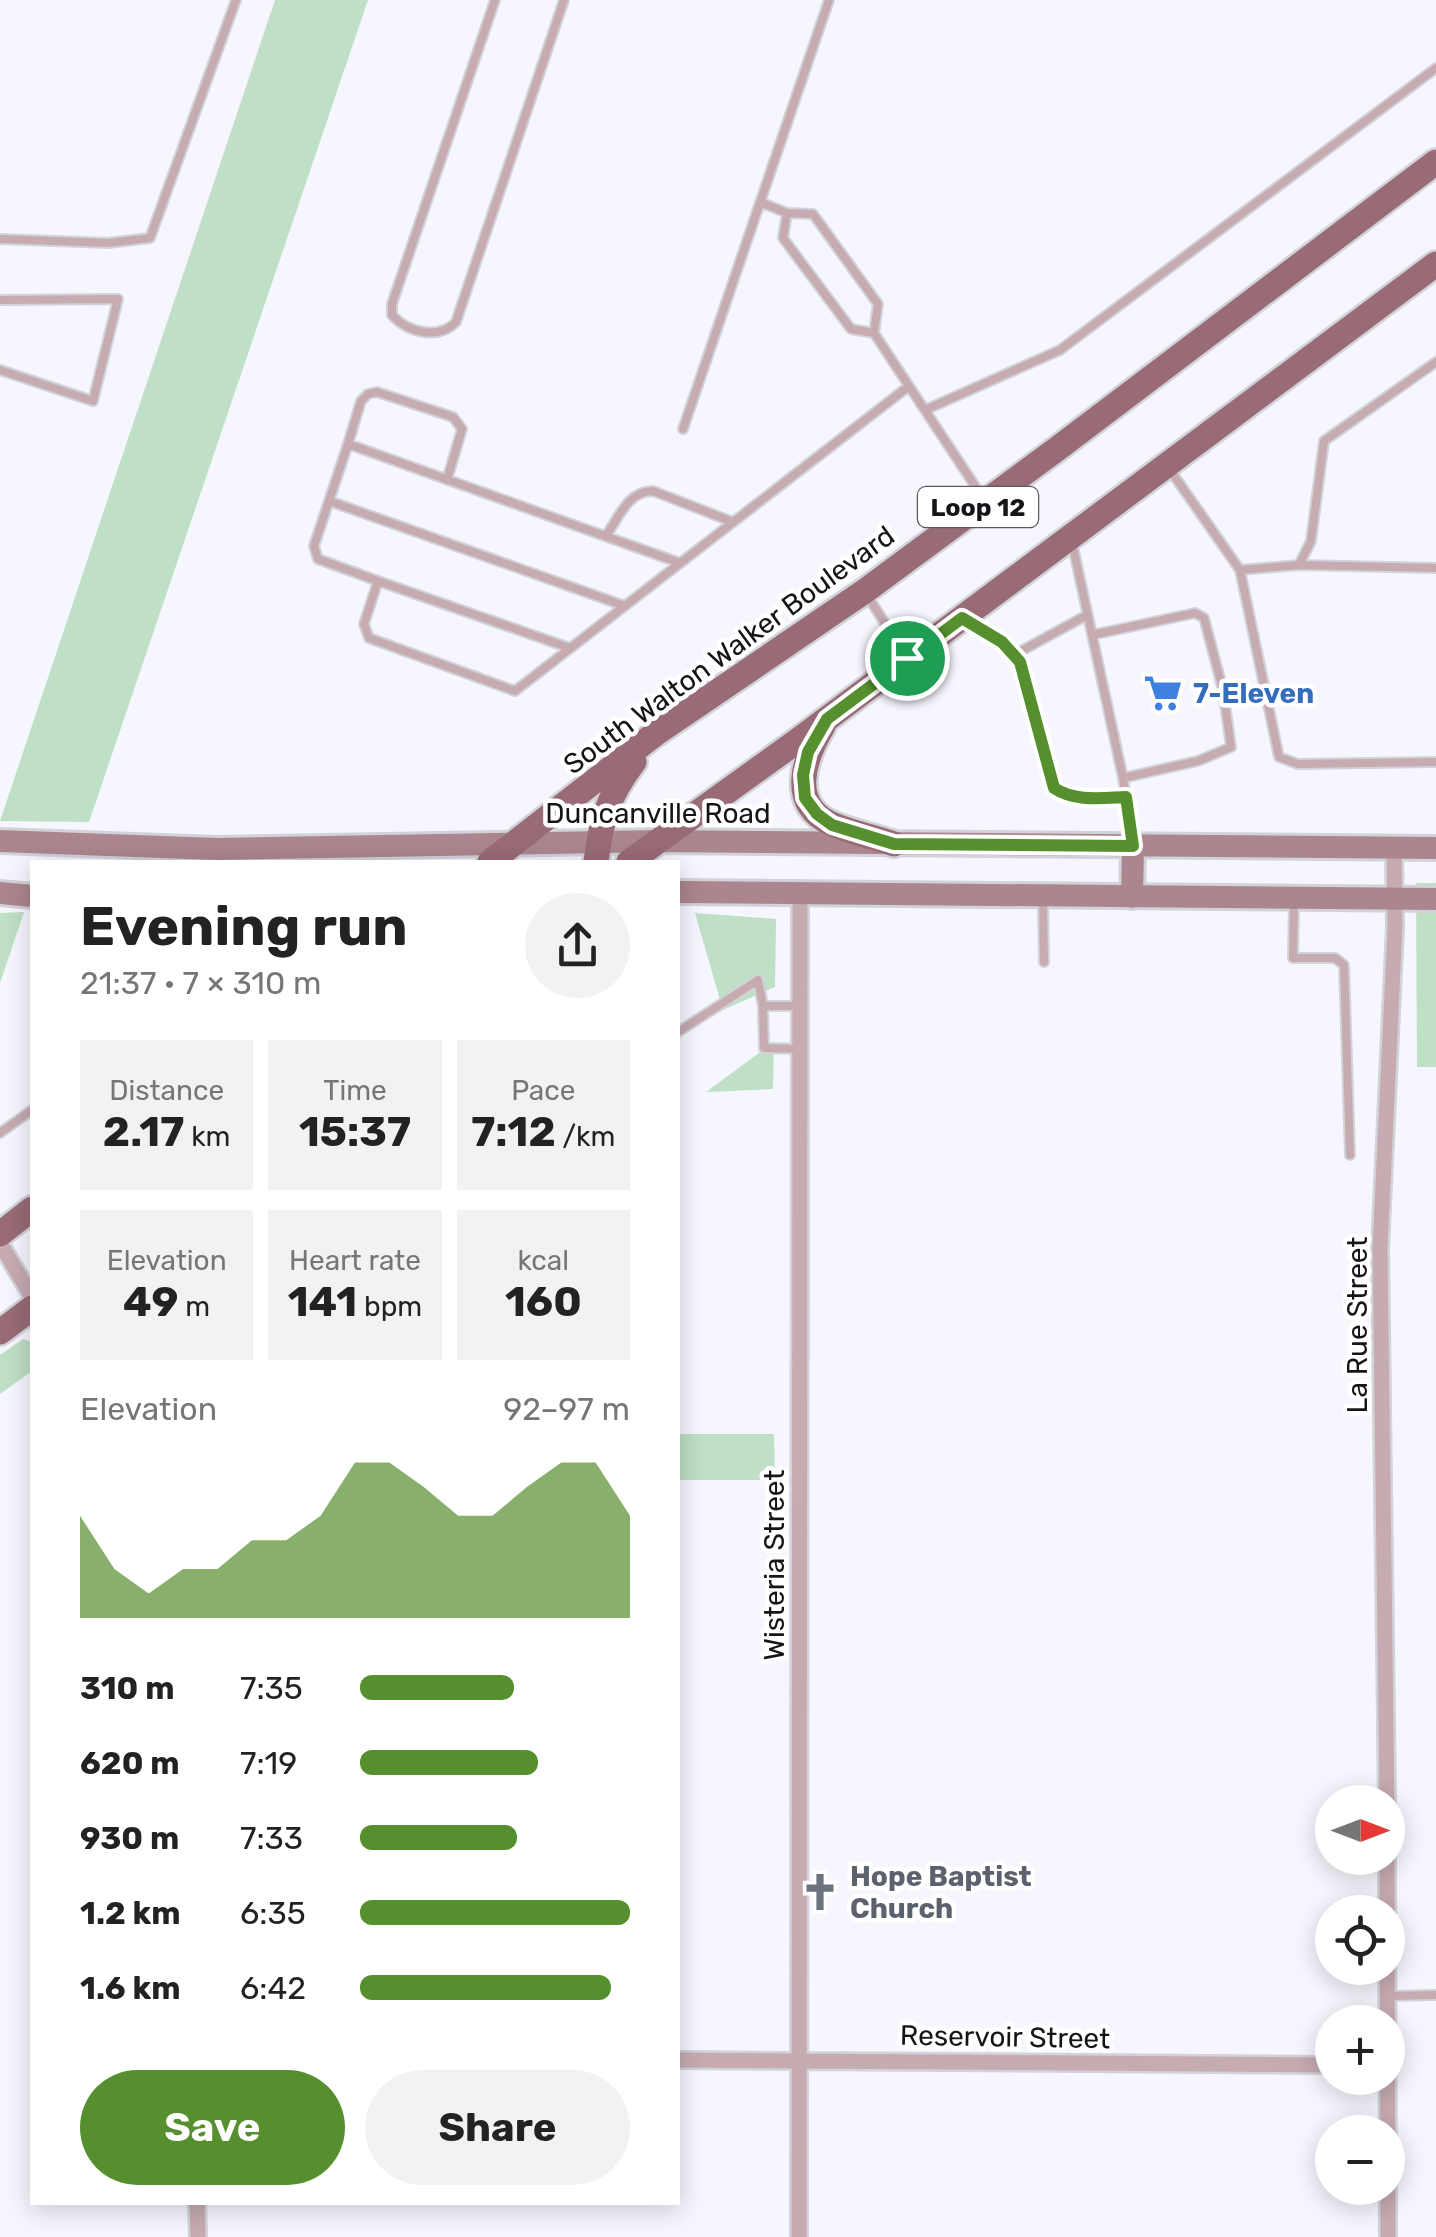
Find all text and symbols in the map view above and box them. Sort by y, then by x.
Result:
road number: Loop 12 [918,487,1038,527]
street label: South Walton Walker Boulevard [557,519,901,781]
pin [865,616,950,701]
icon: arrive [880,631,935,686]
supermarket icon: 7-Eleven [1142,672,1184,714]
place label: 7-Eleven [1193,677,1314,710]
street label: Duncanville Road [545,797,771,830]
button: share [525,893,630,998]
text: Evening run [80,894,408,959]
text: 21:37 · 7 × 310 m [80,964,322,1002]
text: Distance [109,1074,224,1107]
text: Time [323,1074,387,1107]
text: Pace [511,1074,575,1107]
text: 2.17 [103,1107,184,1157]
text: 15:37 [299,1107,411,1157]
text: 7:12 [471,1107,556,1157]
text: km [184,1120,230,1153]
text: /km [556,1120,615,1153]
street label: La Rue Street [1341,1237,1374,1413]
text: Elevation [107,1244,227,1277]
text: Heart rate [289,1244,421,1277]
text: kcal [518,1244,569,1277]
text: 49 [123,1277,179,1327]
text: 141 [288,1277,357,1327]
text: 160 [505,1277,582,1327]
text: m [179,1290,210,1323]
text: bpm [357,1290,422,1323]
text: Elevation [80,1390,217,1428]
text: 92–97 m [503,1390,630,1428]
street label: Wisteria Street [758,1470,791,1660]
text: 310 m [80,1669,174,1707]
text: 7:35 [240,1669,303,1707]
text: 620 m [80,1744,180,1782]
text: 7:19 [240,1744,297,1782]
north arrow [1315,1785,1405,1875]
map controls [1315,1785,1405,2205]
text: 930 m [80,1819,179,1857]
text: 7:33 [240,1819,303,1857]
place label: Hope Baptist Church [850,1860,1032,1925]
church icon: Hope Baptist Church [799,1871,841,1913]
text: 1.2 km [80,1894,181,1932]
text: 6:35 [240,1894,306,1932]
button: locate [1315,1895,1405,1985]
text: 1.6 km [80,1969,181,2007]
text: 6:42 [240,1969,306,2007]
button: + [1315,2005,1405,2095]
street label: Reservoir Street [900,2019,1110,2055]
button: Save [80,2070,345,2185]
button: Share [365,2070,630,2185]
button: − [1315,2115,1405,2205]

